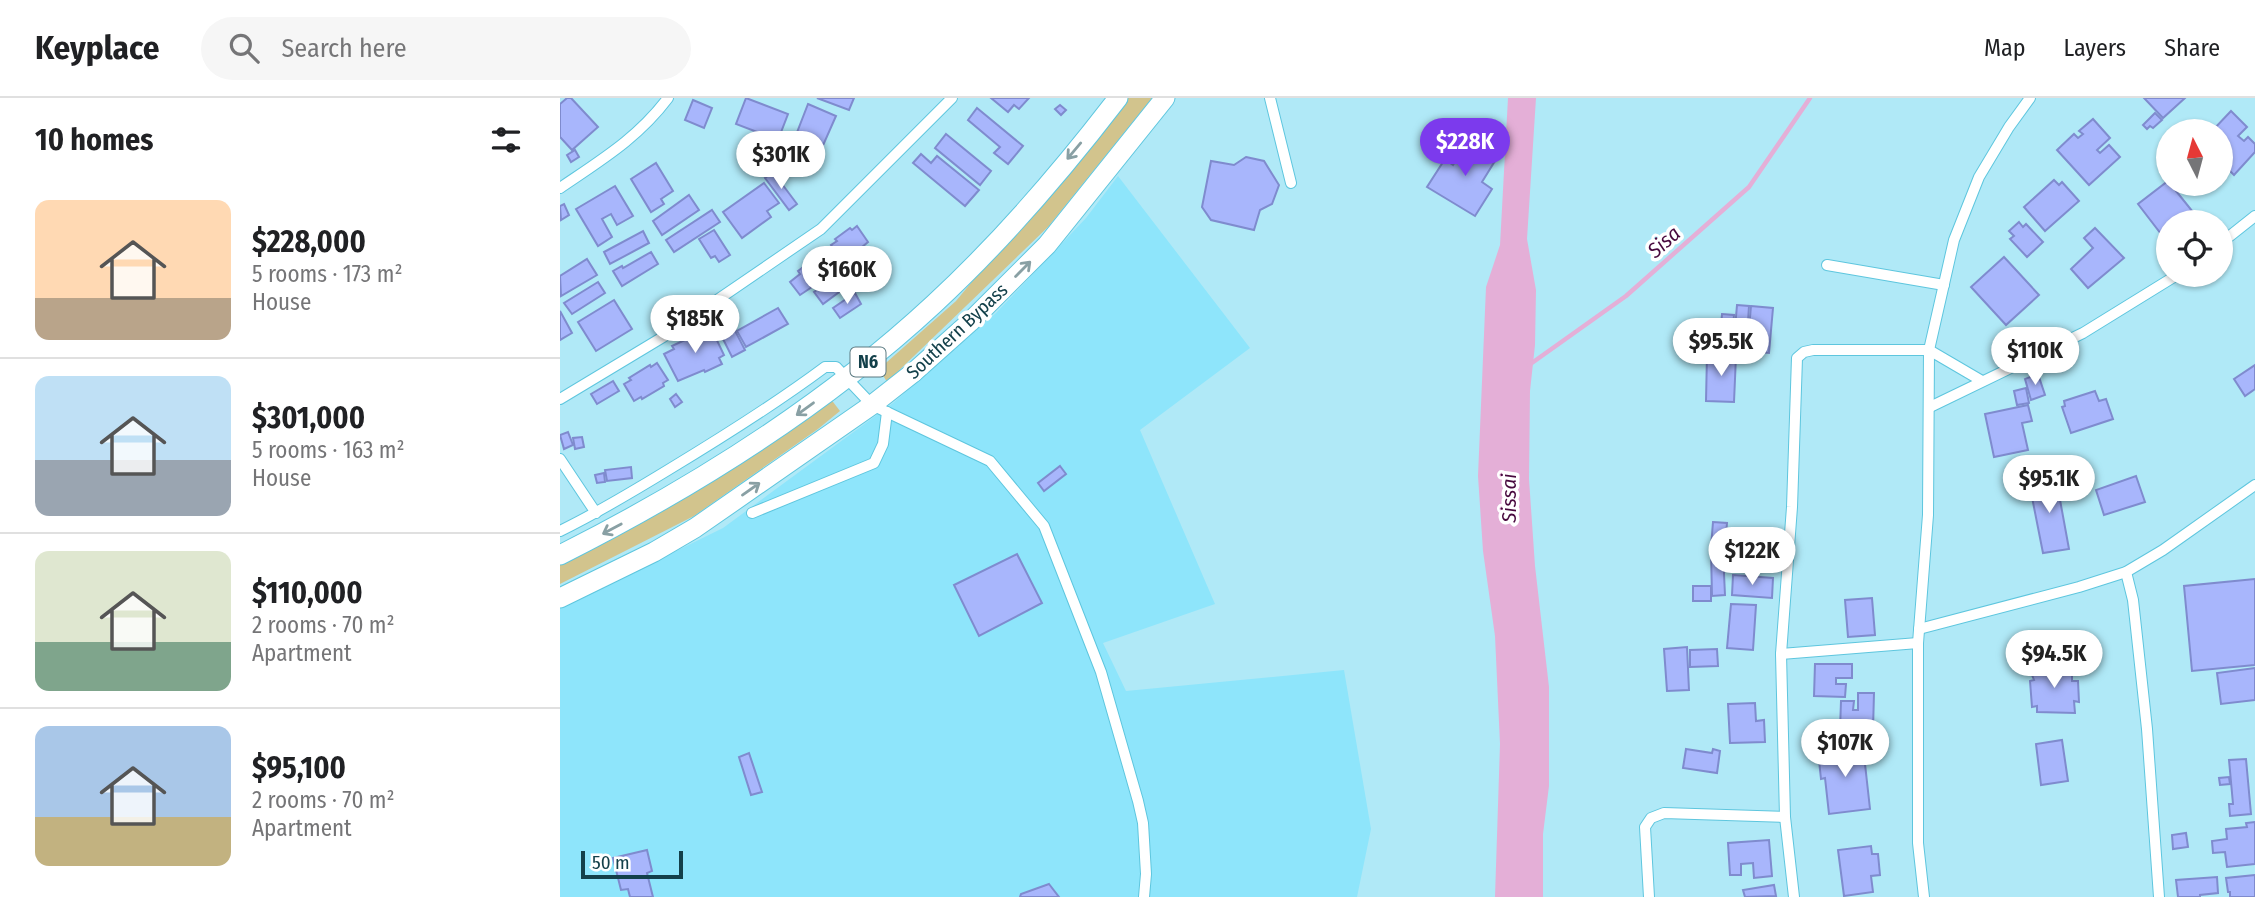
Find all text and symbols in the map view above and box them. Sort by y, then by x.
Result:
search box [201,17,691,80]
text: Keyplace [35,28,159,68]
icon: search [225,29,263,67]
text: Search here [281,33,407,64]
text: Map [1984,34,2026,62]
text: Layers [2064,34,2126,62]
text: Share [2164,34,2220,62]
pin: $228K [1416,118,1514,178]
north arrow [2156,119,2233,196]
map controls [2156,119,2233,287]
icon: filters [487,121,525,159]
text: 10 homes [35,122,153,158]
text: $228K [1436,127,1494,155]
pin: $301K [732,132,830,191]
text: $301K [752,140,810,168]
one-way arrow [1067,141,1082,159]
button: locate [2156,210,2233,287]
water label: Sisa [1641,221,1686,264]
text: $228,000 [252,224,366,260]
icon: home [91,228,175,312]
pin: $160K [798,246,896,306]
text: $160K [818,255,876,283]
text: 5 rooms · 173 m² [252,260,403,288]
one-way arrow [1014,261,1031,278]
street label: Southern Bypass [902,278,1012,384]
text: House [252,288,311,316]
pin: $185K [646,296,744,355]
text: $185K [666,304,724,332]
pin: $95.5K [1664,318,1778,378]
text: $95.5K [1689,327,1753,355]
pin: $110K [1986,328,2084,387]
text: $110K [2007,336,2063,364]
road number: N6 [850,348,886,376]
text: $301,000 [252,400,365,436]
one-way arrow [796,401,815,416]
icon: home [91,404,175,488]
text: 5 rooms · 163 m² [252,436,405,464]
pin: $95.1K [1992,456,2106,515]
text: House [252,464,311,492]
text: $95.1K [2019,464,2079,492]
water label: Sissai [1496,473,1522,524]
one-way arrow [741,482,760,496]
one-way arrow [602,522,623,536]
pin: $122K [1703,528,1801,587]
text: $122K [1724,536,1780,564]
text: $110,000 [252,575,363,611]
icon: home [91,579,175,663]
text: 2 rooms · 70 m² [252,611,395,639]
pin: $94.5K [1997,630,2111,690]
text: Apartment [252,639,352,667]
text: $94.5K [2022,639,2086,667]
pin: $107K [1796,720,1894,779]
text: $107K [1817,728,1873,756]
text: $95,100 [252,750,346,786]
icon: home [91,754,175,838]
text: 2 rooms · 70 m² [252,786,395,814]
text: Apartment [252,814,352,842]
scale bar [581,848,682,880]
text: 50 m [592,851,630,874]

